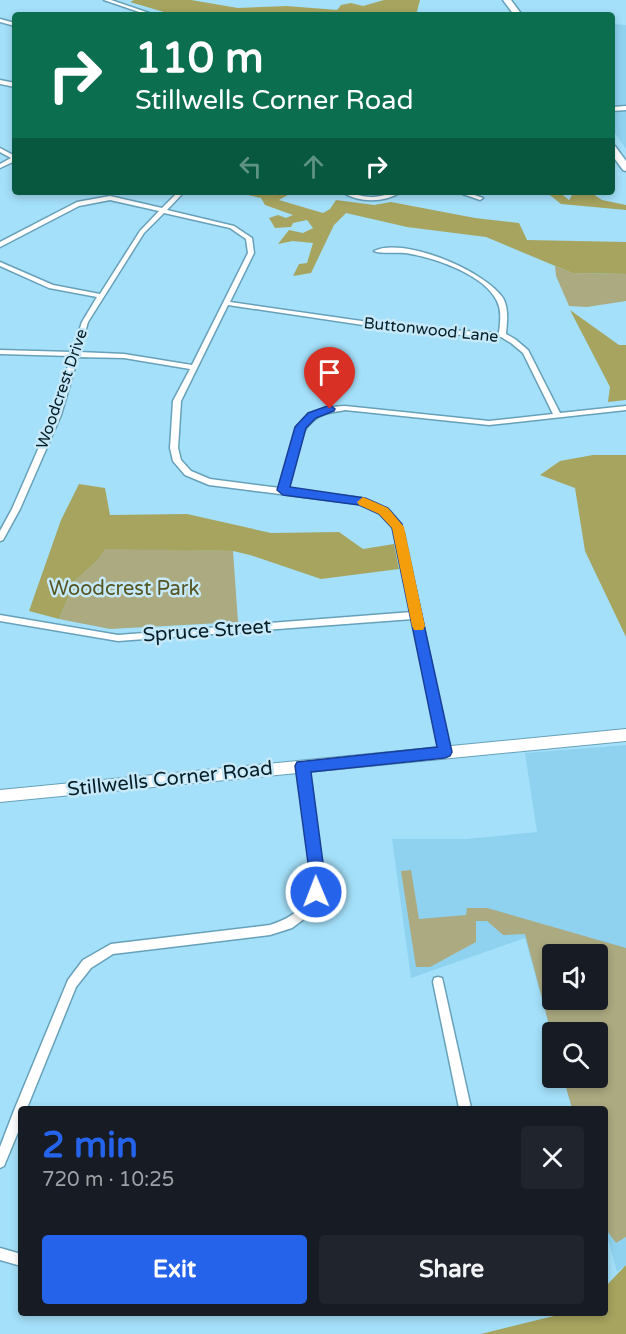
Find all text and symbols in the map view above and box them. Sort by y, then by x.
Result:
text: 110 m [135,33,264,84]
icon: right [36,36,114,114]
text: Stillwells Corner Road [135,84,413,117]
icon: left [234,150,267,183]
icon: ahead [297,150,330,183]
icon: right [360,150,393,183]
street label: Buttonwood Lane [363,313,499,347]
street label: Woodcrest Drive [32,326,92,452]
pin [304,347,355,409]
icon: arrive [313,356,346,389]
park label: Woodcrest Park [49,577,199,601]
street label: Spruce Street [142,615,272,647]
street label: Stillwells Corner Road [66,756,274,802]
position arrow [284,860,348,924]
map controls [542,944,608,1088]
button: sound [542,944,608,1010]
button: search [542,1022,608,1088]
text: 2 min [42,1124,138,1167]
button: close [521,1126,584,1189]
text: 720 m · 10:25 [42,1168,174,1192]
button: Exit [42,1235,307,1304]
button: Share [319,1235,584,1304]

